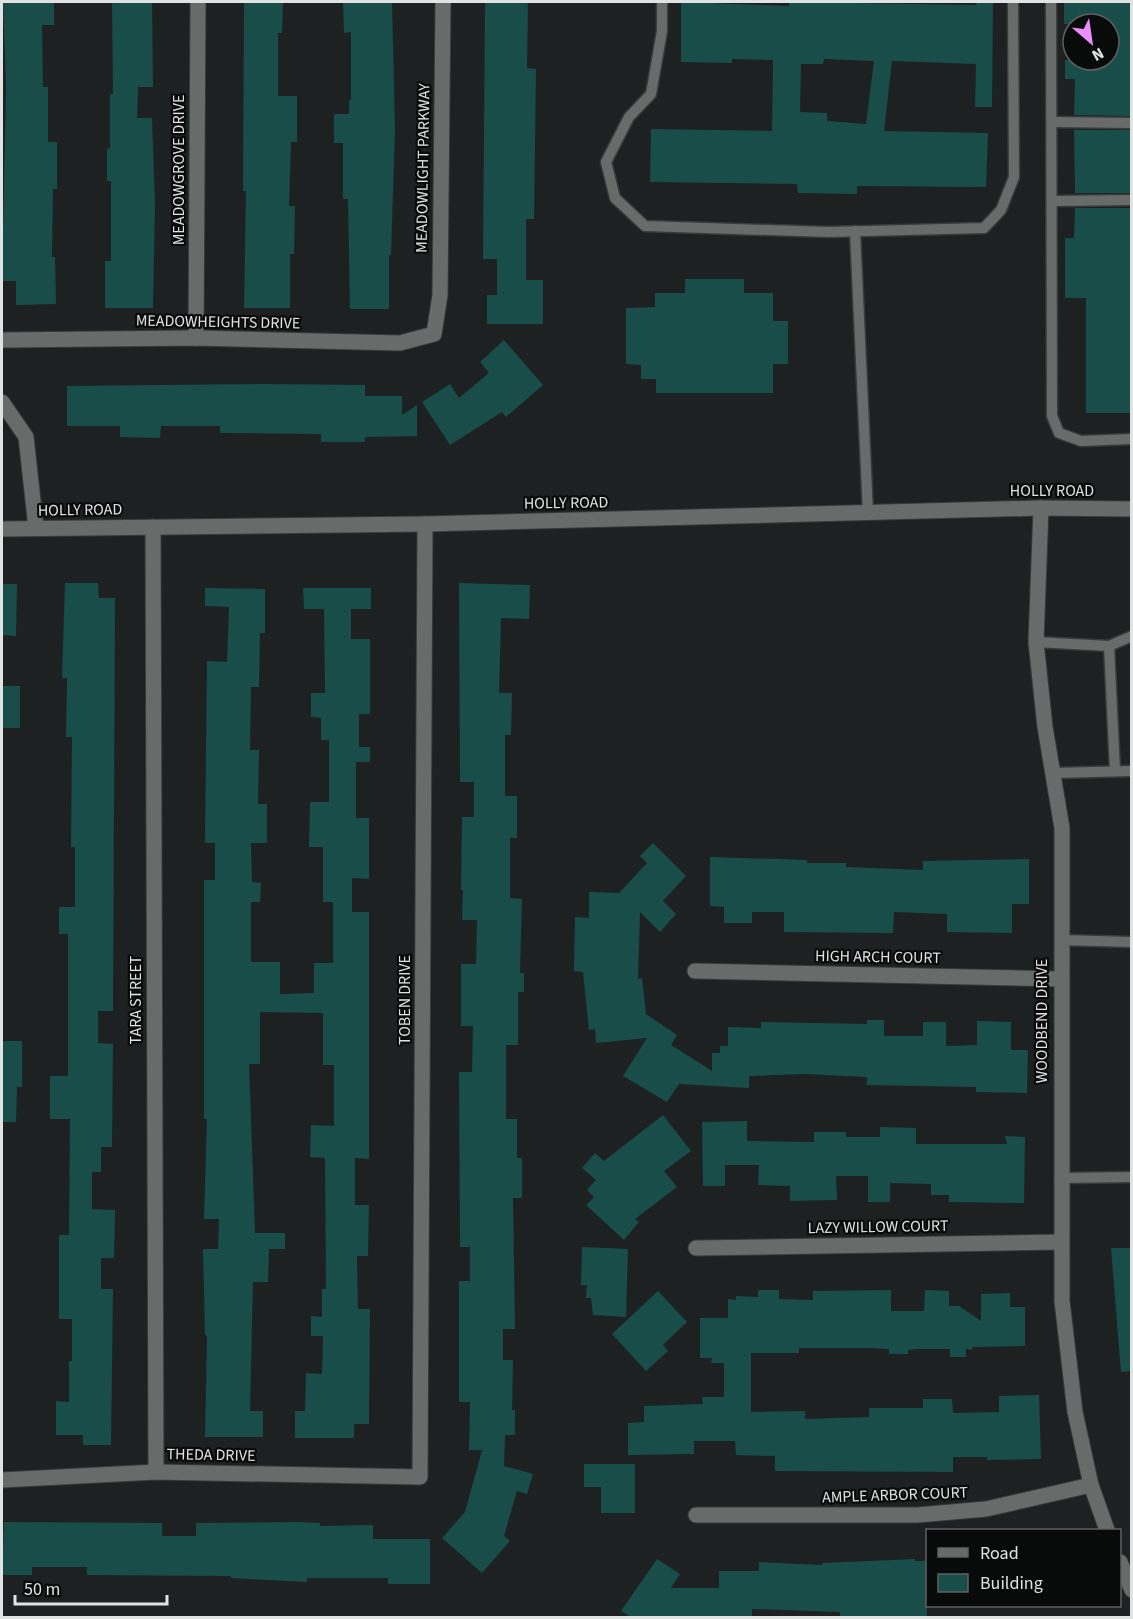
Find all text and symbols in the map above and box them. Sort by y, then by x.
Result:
north arrow [1061,12,1121,72]
text: N [1088,42,1108,66]
street label: MEADOWLIGHT PARKWAY [411,83,435,253]
street label: MEADOWGROVE DRIVE [168,95,190,245]
street label: MEADOWHEIGHTS DRIVE [136,310,300,334]
street label: HOLLY ROAD [1010,480,1094,502]
street label: HOLLY ROAD [524,491,608,515]
street label: HOLLY ROAD [38,498,122,522]
street label: HIGH ARCH COURT [815,945,941,969]
street label: TARA STREET [125,955,147,1044]
street label: TOBEN DRIVE [394,955,416,1045]
street label: WOODBEND DRIVE [1031,959,1053,1083]
street label: LAZY WILLOW COURT [807,1215,949,1239]
street label: THEDA DRIVE [166,1443,256,1467]
street label: AMPLE ARBOR COURT [822,1481,969,1509]
legend [926,1529,1121,1607]
text: Road [980,1541,1019,1566]
scale bar [15,1568,166,1606]
text: Building [980,1571,1043,1596]
text: 50 m [24,1577,60,1602]

